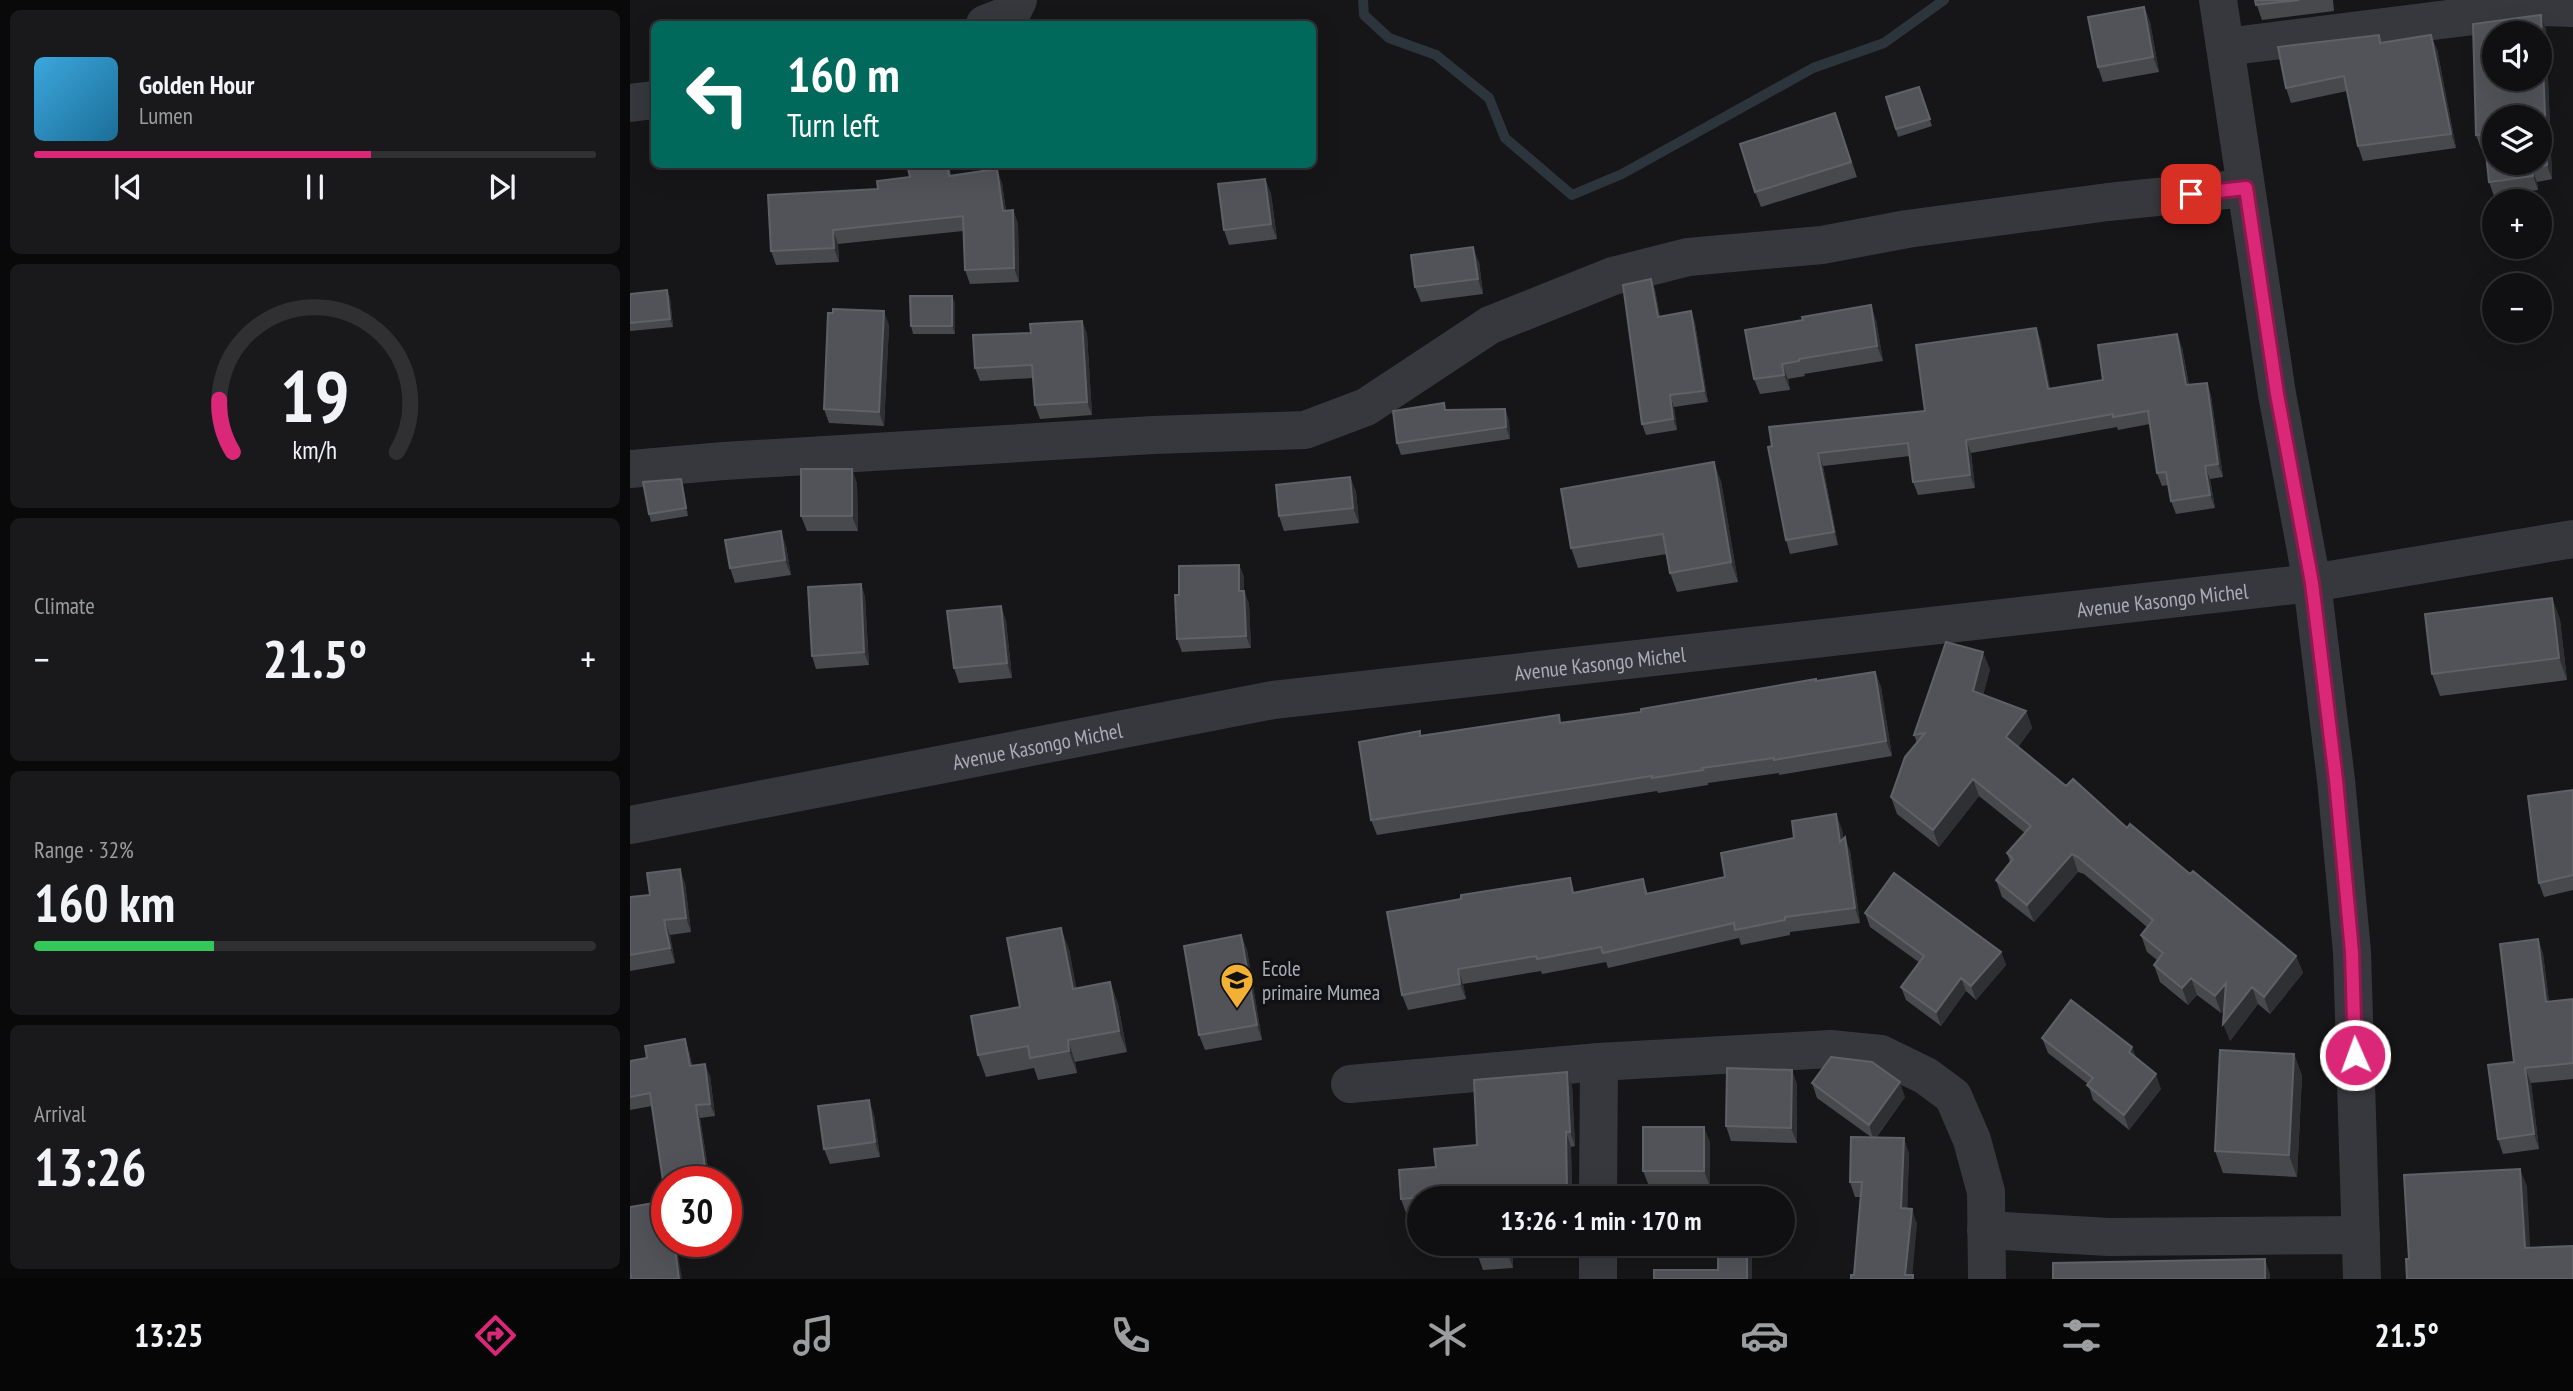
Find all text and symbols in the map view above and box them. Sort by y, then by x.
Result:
map controls [2482,21,2552,343]
button: sound [2482,21,2552,91]
text: 160 m [787,42,900,106]
icon: left [672,49,763,140]
text: Golden Hour [139,68,254,101]
text: Lumen [139,101,193,130]
text: Turn left [787,104,879,146]
button: layers [2482,105,2552,175]
pin [2161,164,2221,224]
icon: previous [109,168,147,206]
icon: pause [296,168,334,206]
icon: next [483,168,521,206]
icon: arrive [2172,175,2210,213]
button: + [2482,189,2552,259]
button: − [2482,273,2552,343]
text: 19 [280,348,350,442]
text: km/h [293,433,337,465]
street label: Avenue Kasongo Michel [2075,577,2250,623]
text: Climate [34,591,95,620]
text: 21.5° [263,625,367,692]
text: − [34,634,50,683]
text: + [580,634,596,683]
street label: Avenue Kasongo Michel [1513,640,1687,686]
street label: Avenue Kasongo Michel [950,716,1125,775]
text: Range · 32% [34,835,134,864]
text: 160 km [34,869,175,936]
place label: Ecole primaire Mumea [1262,955,1380,1006]
school or university icon: Ecole primaire Mumea [1218,961,1256,1010]
position arrow [2318,1018,2392,1092]
text: Arrival [34,1099,86,1128]
text: 13:26 [34,1133,146,1200]
speed limit sign: 30 [651,1166,742,1257]
text: 13:26 · 1 min · 170 m [1501,1204,1701,1237]
icon: directions [471,1311,520,1360]
icon: music [789,1311,838,1360]
icon: phone [1106,1311,1155,1360]
icon: climate [1423,1311,1472,1360]
icon: car [1740,1311,1789,1360]
icon: filters [2057,1311,2106,1360]
text: 13:25 [134,1314,203,1356]
text: 21.5° [2375,1314,2439,1356]

